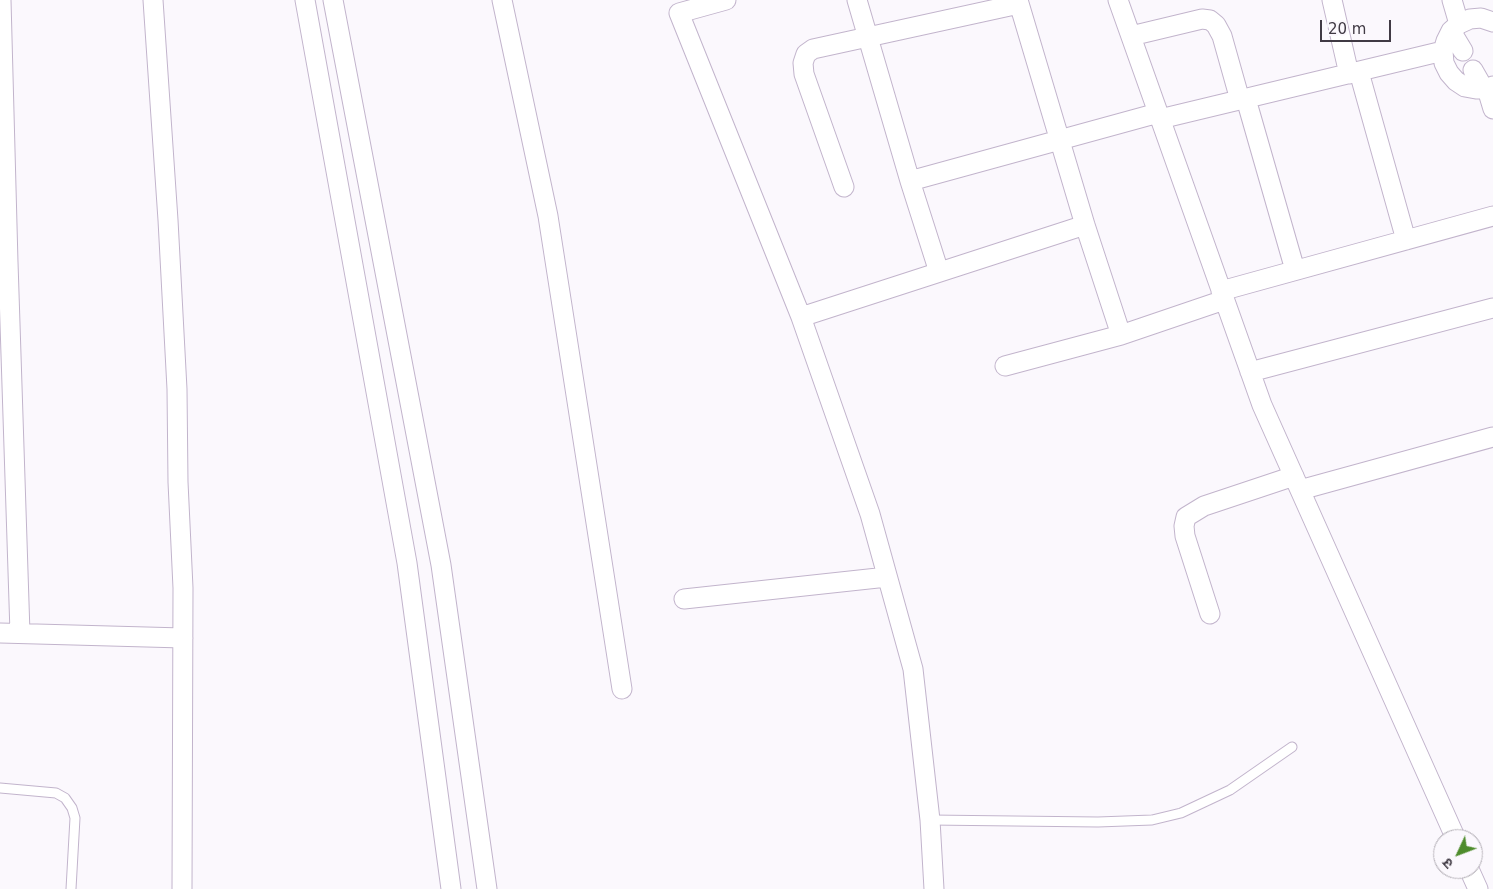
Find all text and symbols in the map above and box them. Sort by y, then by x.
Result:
scale bar [1323,10,1394,42]
text: 20 m [1328,20,1366,38]
north arrow [1433,829,1483,879]
text: उ [1439,855,1456,872]

